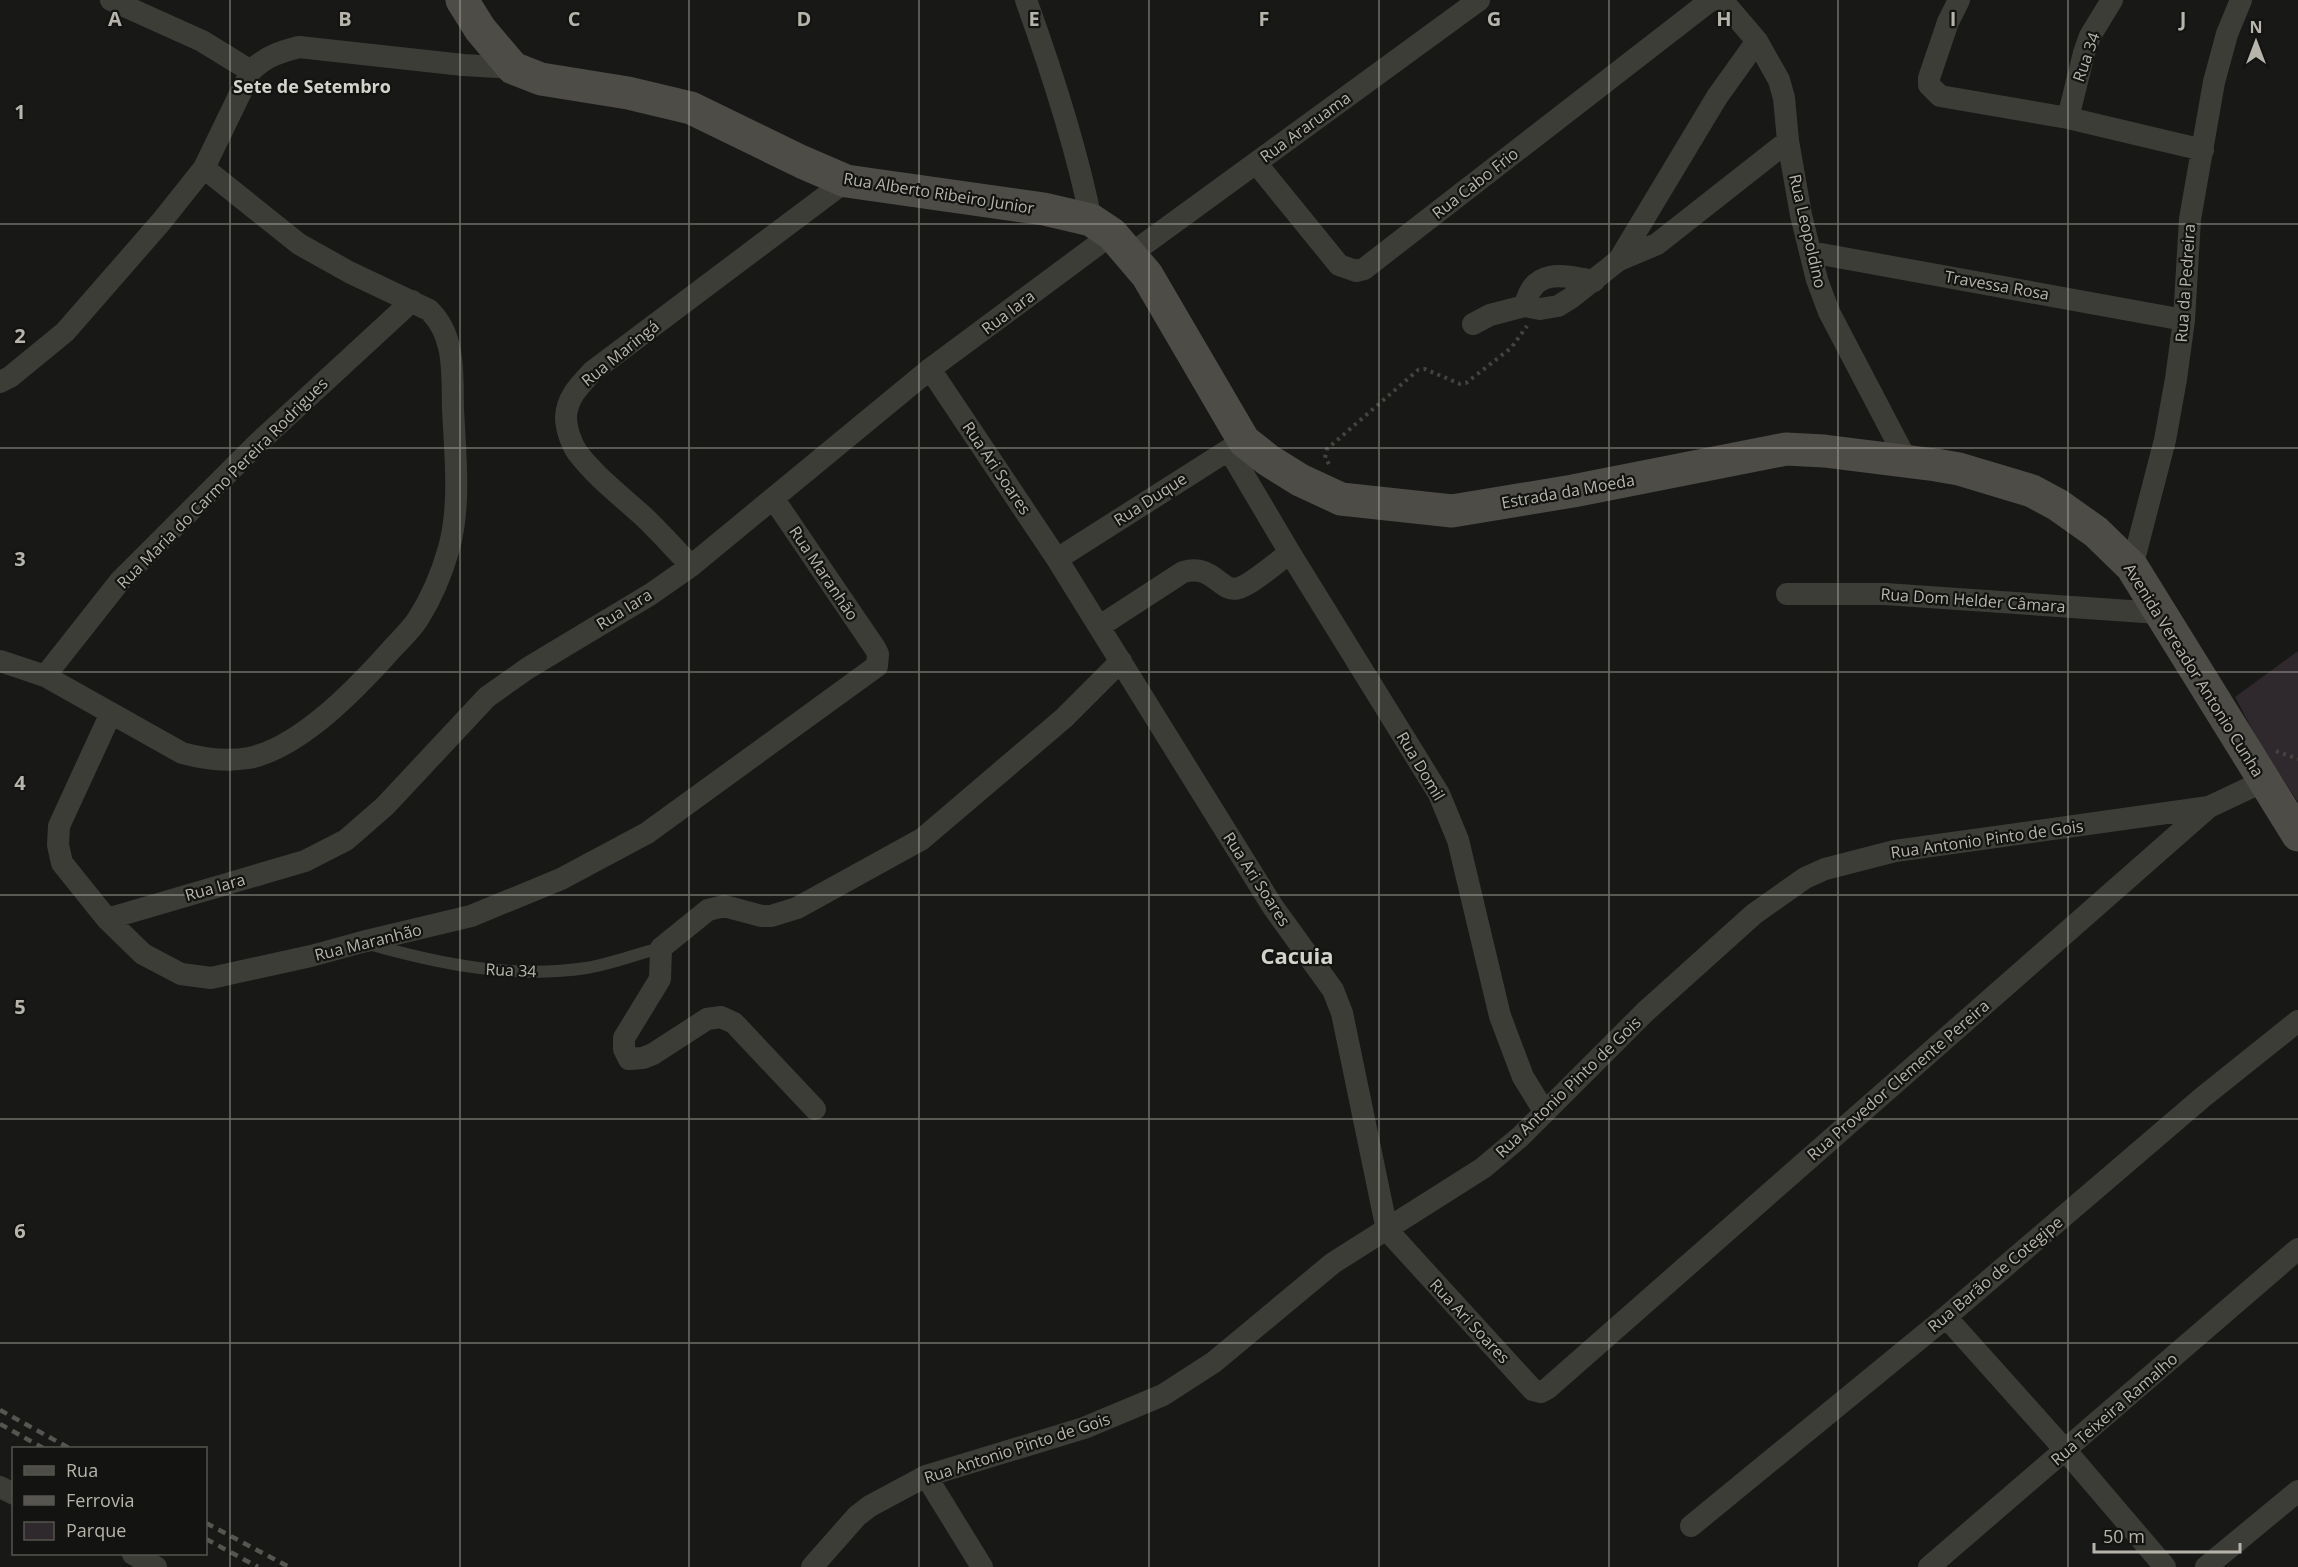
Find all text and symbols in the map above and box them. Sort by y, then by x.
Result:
text: A [108,5,122,32]
text: B [338,5,352,32]
text: C [568,5,581,32]
text: D [797,5,811,32]
text: E [1028,5,1040,32]
text: F [1259,5,1269,32]
text: G [1487,5,1501,32]
text: H [1716,5,1732,32]
text: I [1950,5,1956,32]
text: J [2178,5,2186,32]
north arrow [2226,12,2286,72]
text: N [2249,16,2263,38]
street label: Rua 34 [2067,29,2105,85]
district label: Sete de Setembro [233,74,391,98]
street label: Rua Araruama [1255,87,1355,167]
text: 1 [14,98,26,125]
street label: Rua Cabo Frio [1427,142,1523,224]
street label: Rua Alberto Ribeiro Junior [842,167,1036,219]
street label: Rua Leopoldino [1784,172,1832,290]
street label: Rua da Pedreira [2170,223,2200,343]
street label: Travessa Rosa [1943,265,2051,305]
street label: Rua Iara [977,285,1039,339]
street label: Rua Maringá [577,315,663,391]
text: 2 [14,322,26,349]
street label: Rua Maria do Carmo Pereira Rodrigues [112,373,332,593]
street label: Rua Ari Soares [958,417,1036,519]
street label: Rua Duque [1109,467,1191,531]
street label: Estrada da Moeda [1500,468,1636,514]
street label: Rua Maranhão [784,521,864,625]
text: 3 [14,545,26,572]
street label: Avenida Vereador Antonio Cunha [2119,559,2269,781]
street label: Rua Iara [592,583,656,635]
street label: Rua Dom Helder Câmara [1880,583,2066,617]
street label: Rua Domil [1392,727,1450,805]
text: 4 [14,769,26,796]
street label: Rua Antonio Pinto de Gois [1889,815,2085,863]
street label: Rua Ari Soares [1218,828,1296,930]
street label: Rua Iara [182,868,248,906]
street label: Rua Maranhão [312,918,424,966]
district label: Cacuia [1260,940,1334,970]
street label: Rua 34 [485,958,537,982]
text: 5 [14,993,26,1020]
street label: Rua Provedor Clemente Pereira [1802,995,1994,1165]
street label: Rua Antonio Pinto de Gois [1490,1012,1646,1162]
street label: Rua Barão de Cotegipe [1923,1211,2067,1337]
text: 6 [14,1217,26,1244]
street label: Rua Ari Soares [1425,1274,1515,1368]
street label: Rua Teixeira Ramalho [2046,1348,2182,1470]
street label: Rua Antonio Pinto de Gois [921,1407,1113,1489]
legend [12,1447,207,1555]
text: Rua [66,1458,98,1482]
text: Ferrovia [66,1488,134,1512]
scale bar [2094,1516,2240,1554]
text: Parque [66,1518,126,1542]
text: 50 m [2103,1524,2145,1548]

